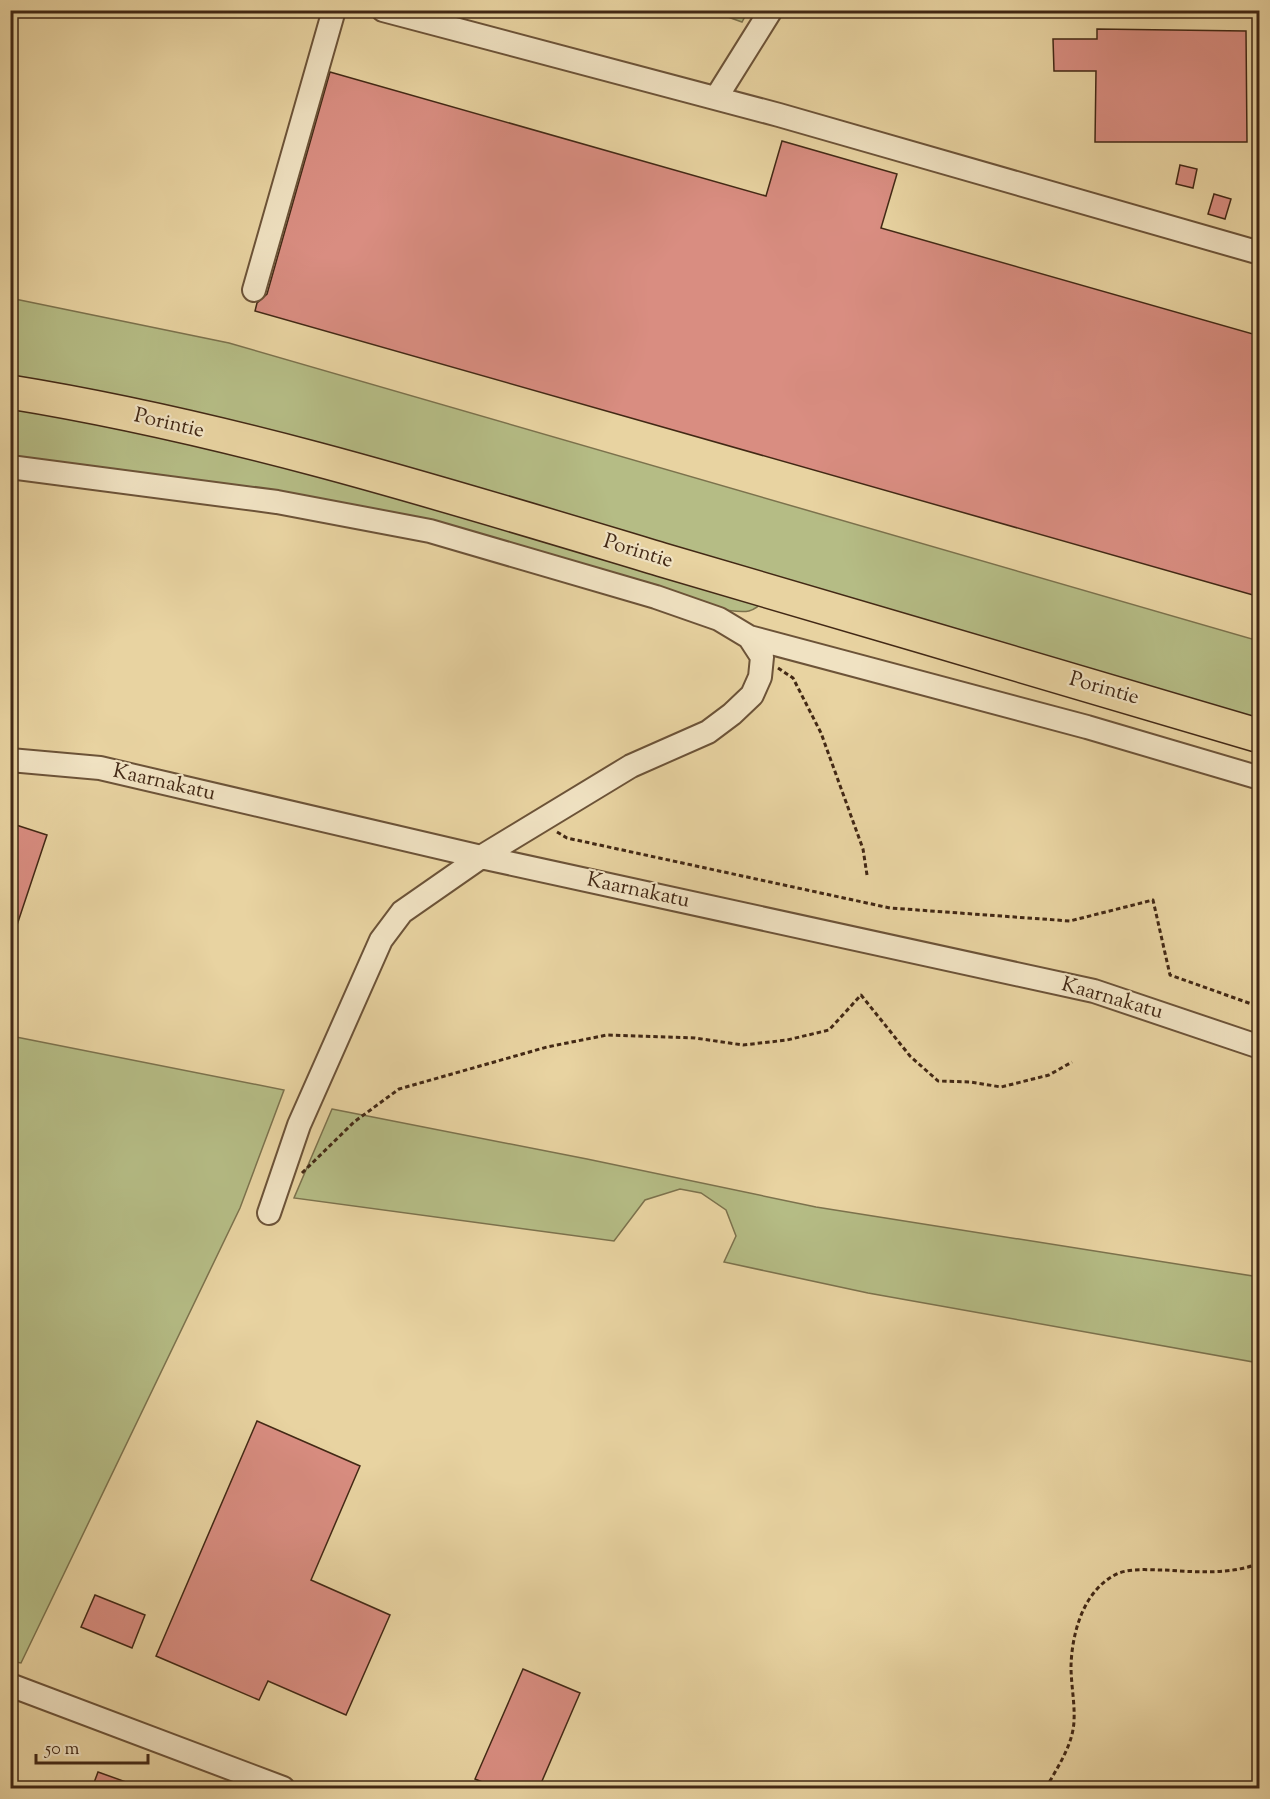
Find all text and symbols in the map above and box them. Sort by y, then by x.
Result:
street label: Porintie [131,401,207,447]
street label: Porintie [600,527,676,577]
street label: Porintie [1066,665,1142,713]
street label: Kaarnakatu [110,757,218,809]
street label: Kaarnakatu [584,865,692,917]
street label: Kaarnakatu [1058,970,1166,1028]
scale bar [36,1727,148,1765]
text: 50 m [44,1737,80,1763]

